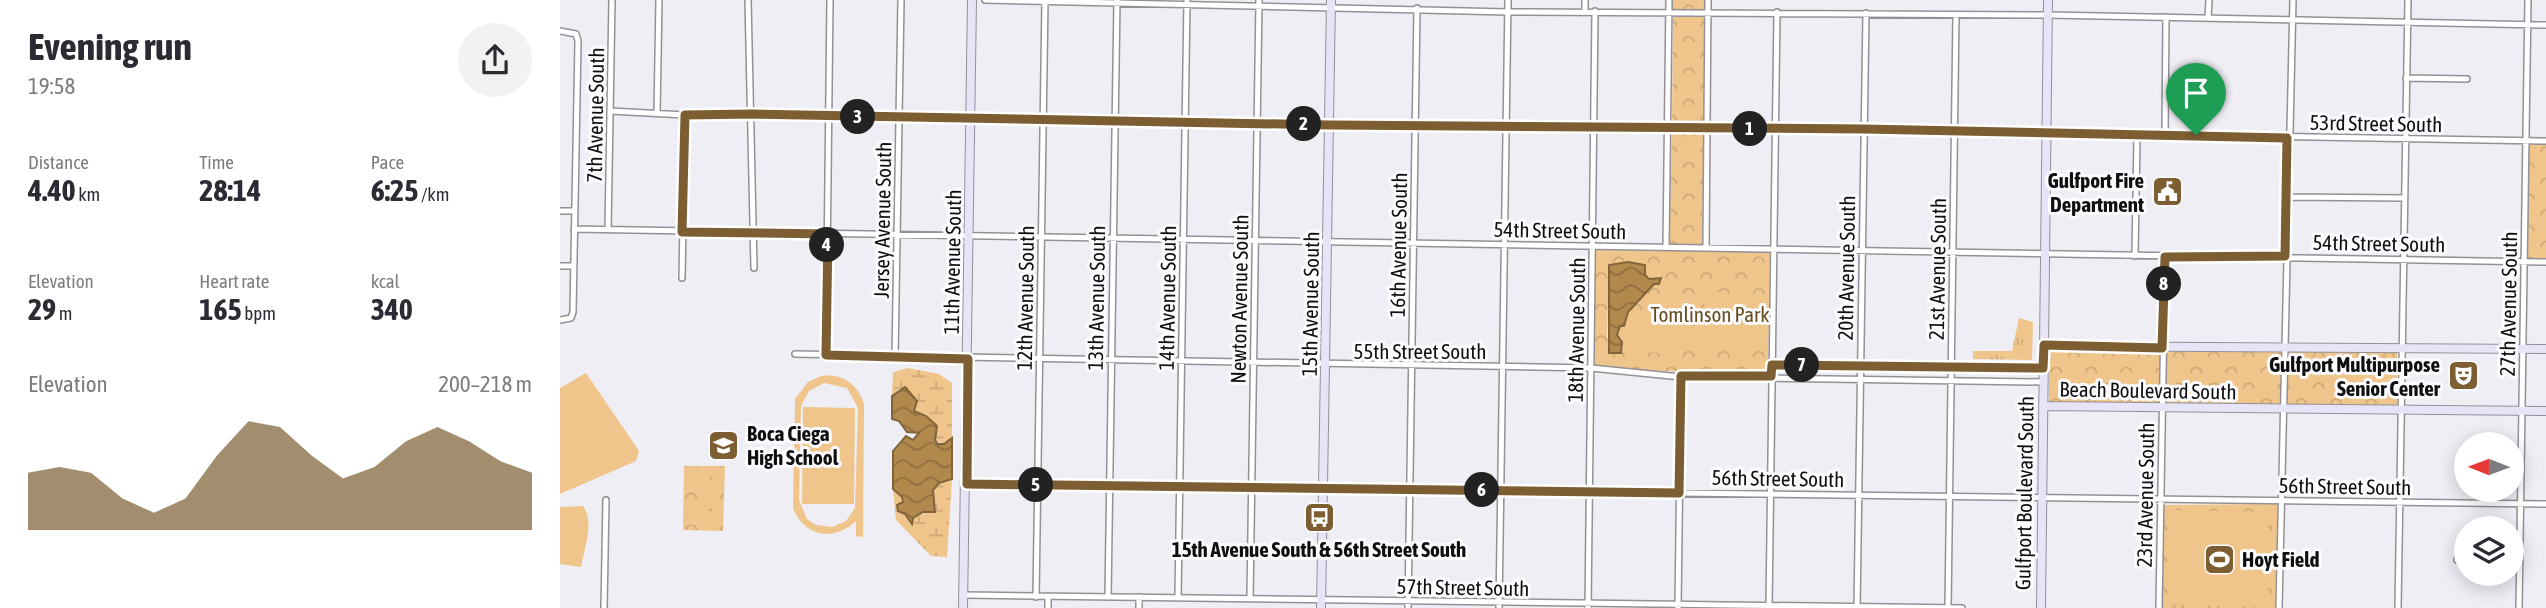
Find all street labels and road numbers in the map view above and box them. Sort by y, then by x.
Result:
street label: 7th Avenue South [582,47,608,183]
street label: 53rd Street South [2309,110,2443,136]
street label: Jersey Avenue South [869,141,895,299]
street label: 16th Avenue South [1385,172,1411,318]
street label: 11th Avenue South [939,189,965,335]
street label: 20th Avenue South [1833,195,1859,341]
street label: 21st Avenue South [1924,198,1950,340]
street label: Newton Avenue South [1226,214,1252,384]
street label: 54th Street South [1493,217,1627,243]
street label: 12th Avenue South [1012,225,1038,371]
street label: 13th Avenue South [1083,225,1109,371]
street label: 14th Avenue South [1154,225,1180,371]
street label: 54th Street South [2312,230,2446,256]
street label: 15th Avenue South [1297,231,1323,377]
street label: 27th Avenue South [2495,231,2521,377]
street label: 18th Avenue South [1563,257,1589,403]
street label: 55th Street South [1354,339,1486,363]
street label: Beach Boulevard South [2059,376,2237,404]
street label: Gulfport Boulevard South [2010,396,2038,590]
street label: 23rd Avenue South [2132,422,2158,568]
street label: 56th Street South [1711,465,1845,491]
street label: 56th Street South [2278,473,2412,499]
street label: 57th Street South [1396,574,1530,600]

